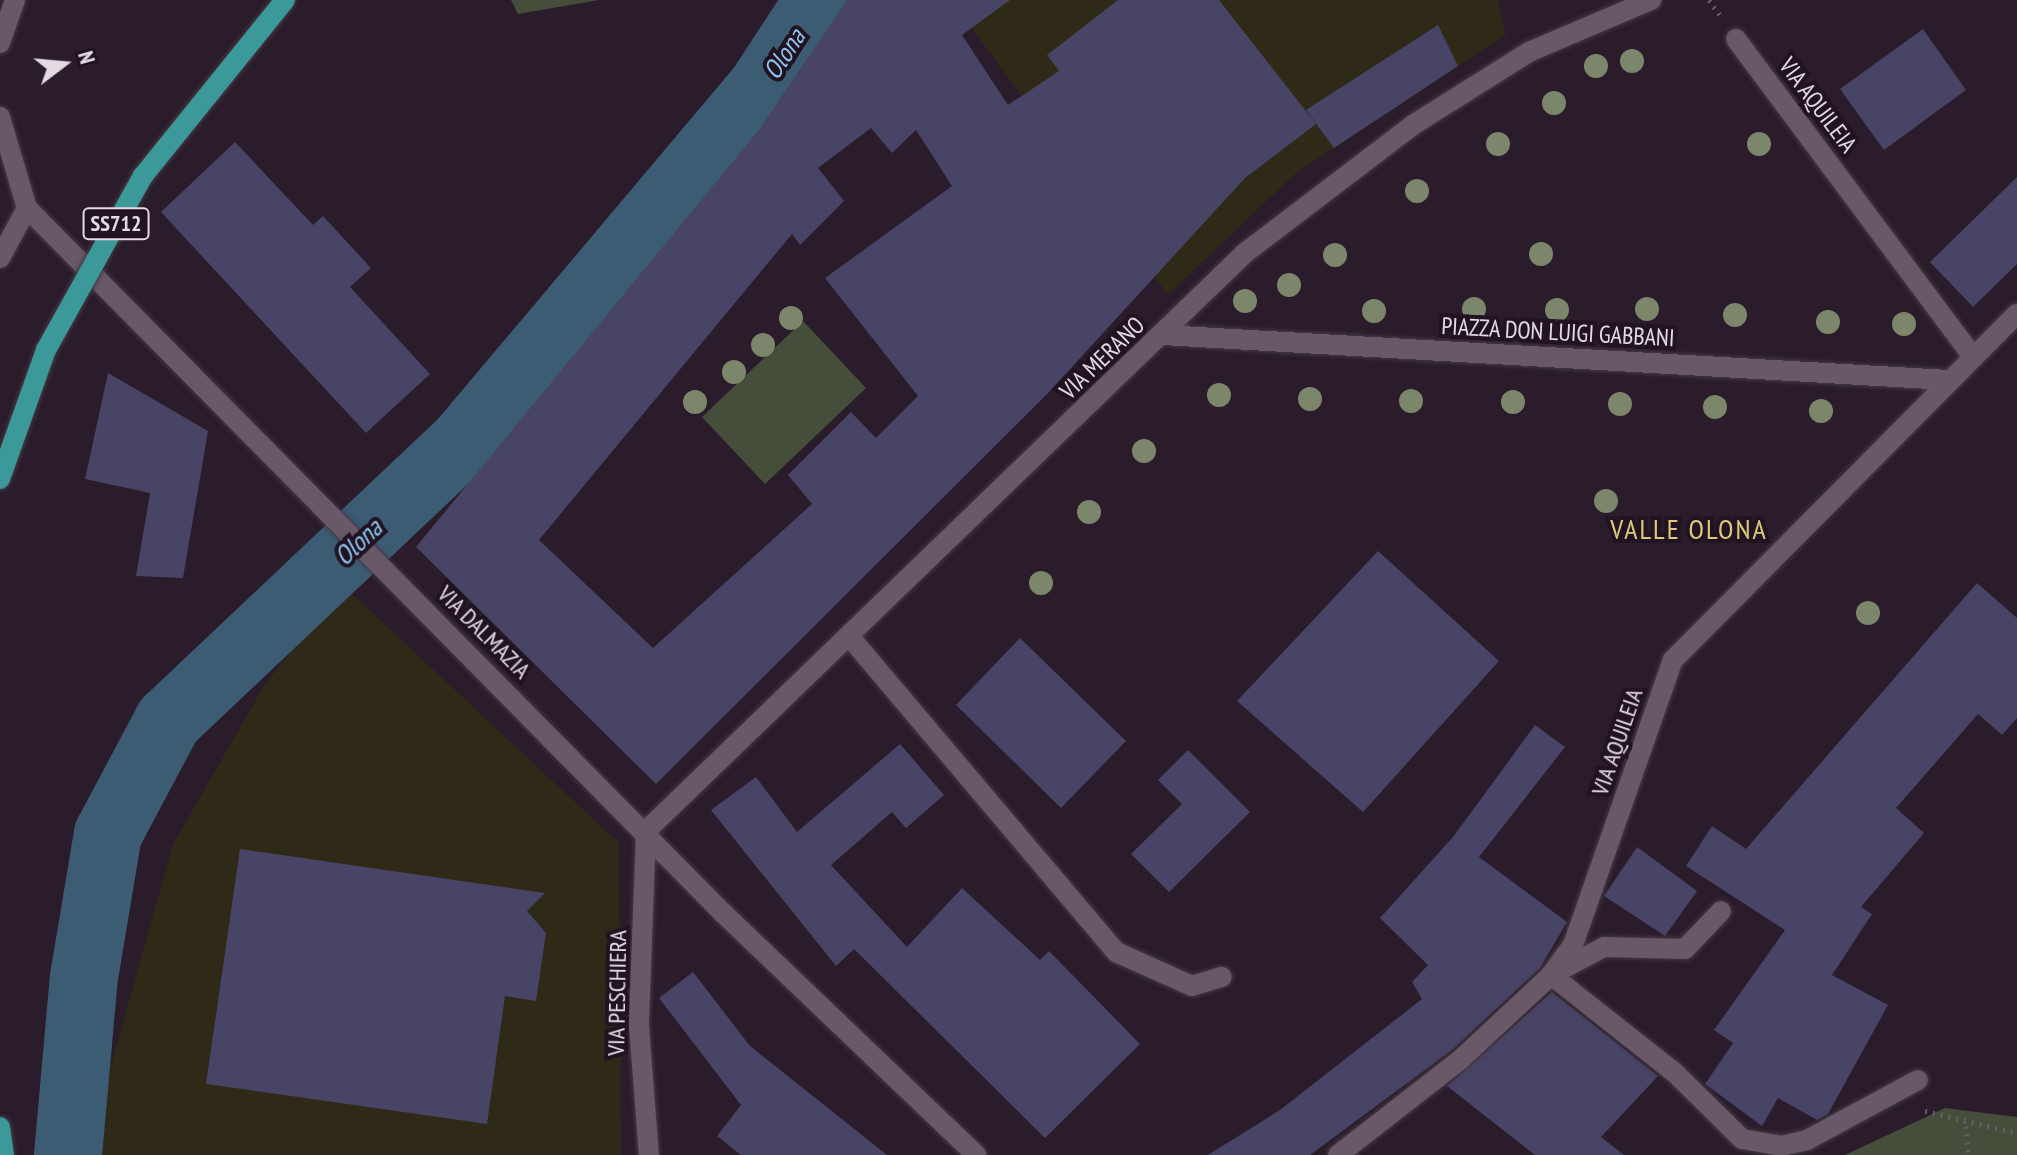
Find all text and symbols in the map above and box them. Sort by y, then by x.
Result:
water label: Olona [756,23,812,85]
north arrow [24,24,104,104]
text: N [72,48,102,67]
street label: VIA AQUILEIA [1773,51,1863,159]
road number: SS712 [82,206,150,242]
street label: VIA MERANO [1053,310,1151,406]
street label: PIAZZA DON LUIGI GABBANI [1440,311,1676,353]
water label: Olona [328,512,388,572]
district label: VALLE OLONA [1610,512,1768,546]
street label: VIA DALMAZIA [431,579,537,685]
street label: VIA AQUILEIA [1585,684,1649,800]
street label: VIA PESCHIERA [601,929,633,1057]

